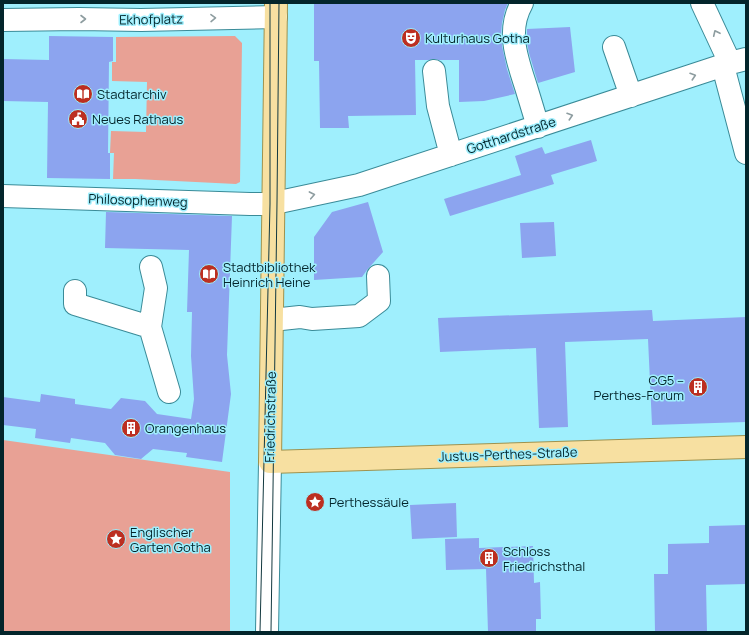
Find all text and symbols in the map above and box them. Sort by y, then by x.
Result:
street label: Ekhofplatz [119,9,183,29]
one-way arrow [210,14,216,22]
one-way arrow [80,15,86,23]
theatre icon: Kulturhaus Gotha [400,27,422,49]
place label: Kulturhaus Gotha [425,29,530,47]
one-way arrow [713,30,721,38]
one-way arrow [690,72,697,81]
library icon: Stadtarchiv [72,83,94,105]
place label: Stadtarchiv [97,85,167,103]
public building icon: Neues Rathaus [67,108,89,130]
place label: Neues Rathaus [92,110,184,128]
street label: Gotthardstraße [464,112,558,158]
one-way arrow [566,112,573,121]
street label: Philosophenweg [88,189,188,211]
one-way arrow [308,191,315,199]
place label: Stadtbibliothek Heinrich Heine [223,258,316,291]
library icon: Stadtbibliothek Heinrich Heine [198,263,220,285]
street label: Friedrichstraße [260,371,280,463]
place label: CG5 – Perthes-Forum [594,371,684,404]
building icon: CG5 – Perthes-Forum [687,376,709,398]
building icon: Orangenhaus [120,417,142,439]
place label: Orangenhaus [145,419,226,437]
street label: Justus-Perthes-Straße [438,443,578,465]
place icon: Perthessäule [304,491,326,513]
place label: Perthessäule [329,493,409,511]
place label: Englischer Garten Gotha [130,523,211,556]
place icon: Englischer Garten Gotha [105,528,127,550]
place label: Schloss Friedrichsthal [503,542,585,575]
building icon: Schloss Friedrichsthal [478,547,500,569]

